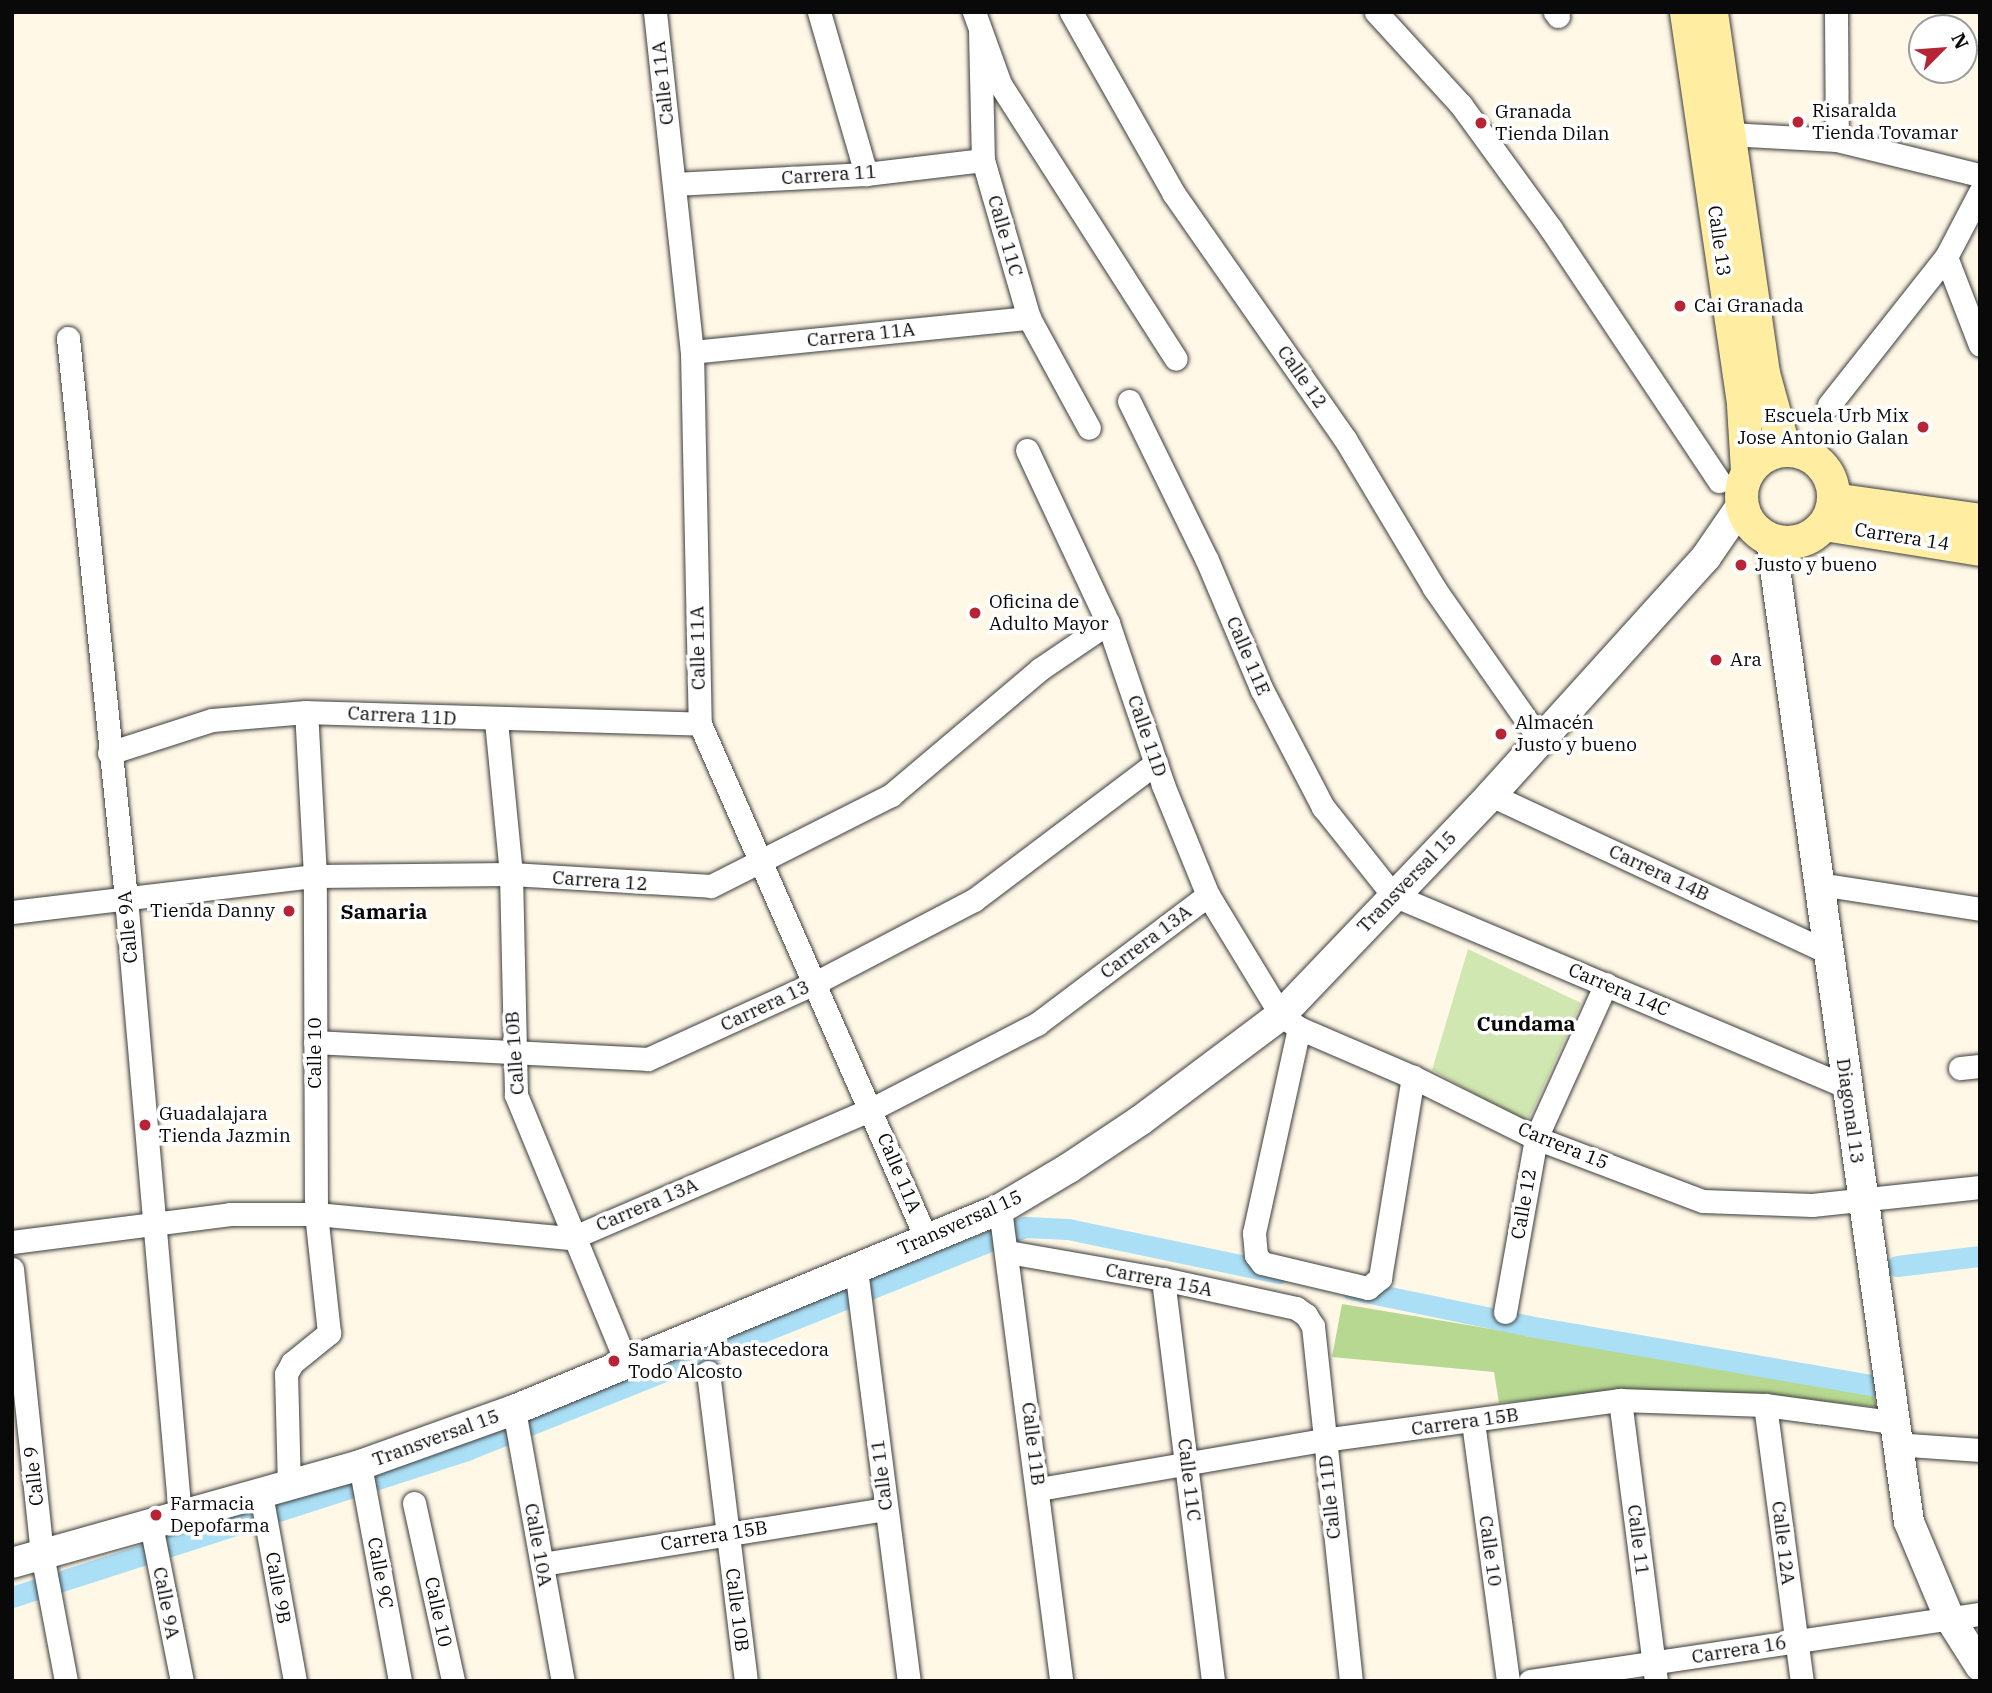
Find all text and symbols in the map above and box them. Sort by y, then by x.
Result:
north arrow [1908,14,1978,84]
text: N [1946,29,1974,53]
street label: Calle 11A [647,40,679,126]
place label: Risaralda Tienda Tovamar [1812,100,1958,144]
place label: Granada Tienda Dilan [1495,101,1610,145]
marker: Risaralda Tienda Tovamar [1790,114,1806,130]
marker: Granada Tienda Dilan [1473,115,1489,131]
street label: Carrera 11 [781,160,877,190]
street label: Calle 11C [983,193,1027,279]
street label: Calle 13 [1703,204,1735,278]
place label: Cai Granada [1694,295,1804,317]
marker: Cai Granada [1672,298,1688,314]
street label: Carrera 11A [806,318,916,352]
street label: Calle 12 [1272,341,1332,413]
place label: Escuela Urb Mix Jose Antonio Galan [1738,405,1909,449]
marker: Escuela Urb Mix Jose Antonio Galan [1915,419,1931,435]
street label: Carrera 14 [1853,518,1951,556]
place label: Justo y bueno [1755,554,1877,576]
marker: Justo y bueno [1733,557,1749,573]
place label: Oficina de Adulto Mayor [989,591,1109,635]
marker: Oficina de Adulto Mayor [967,605,983,621]
street label: Calle 11A [686,606,710,690]
street label: Calle 11E [1221,613,1275,699]
place label: Ara [1730,649,1762,671]
marker: Ara [1708,652,1724,668]
street label: Calle 11D [1122,692,1172,780]
street label: Carrera 11D [347,702,457,730]
place label: Almacén Justo y bueno [1515,712,1637,756]
marker: Almacén Justo y bueno [1493,726,1509,742]
street label: Transversal 15 [1353,826,1461,938]
street label: Carrera 14B [1605,840,1713,906]
street label: Carrera 12 [552,866,648,896]
street label: Calle 9A [113,890,143,964]
district label: Samaria [341,898,427,924]
place label: Tienda Danny [150,900,275,922]
street label: Carrera 13A [1096,900,1196,984]
marker: Tienda Danny [281,903,297,919]
street label: Carrera 14C [1565,958,1673,1022]
street label: Carrera 13 [717,975,813,1037]
street label: Calle 10B [501,1010,529,1096]
district label: Cundama [1476,1010,1576,1036]
street label: Calle 10 [304,1017,326,1089]
street label: Diagonal 13 [1831,1057,1869,1165]
place label: Guadalajara Tienda Jazmin [159,1103,291,1147]
marker: Guadalajara Tienda Jazmin [137,1117,153,1133]
street label: Carrera 15 [1514,1118,1612,1174]
street label: Calle 11A [872,1130,926,1216]
street label: Calle 12 [1507,1167,1541,1241]
street label: Carrera 13A [593,1173,701,1237]
street label: Transversal 15 [894,1185,1026,1261]
street label: Carrera 15A [1104,1258,1214,1302]
place label: Samaria Abastecedora Todo Alcosto [628,1339,829,1383]
marker: Samaria Abastecedora Todo Alcosto [606,1353,622,1369]
street label: Calle 11B [1017,1401,1049,1487]
street label: Carrera 15B [1410,1403,1520,1441]
street label: Transversal 15 [369,1404,503,1472]
street label: Calle 11C [1173,1437,1205,1523]
street label: Calle 11 [866,1438,898,1512]
street label: Calle 9 [20,1445,48,1507]
street label: Calle 11D [1314,1454,1346,1540]
place label: Farmacia Depofarma [170,1493,270,1537]
street label: Calle 12A [1767,1500,1799,1586]
street label: Calle 10A [519,1501,557,1589]
street label: Calle 11 [1622,1503,1654,1577]
marker: Farmacia Depofarma [148,1507,164,1523]
street label: Calle 10 [1474,1514,1506,1588]
street label: Carrera 15B [659,1516,769,1556]
street label: Calle 9C [363,1535,397,1611]
street label: Calle 9B [260,1550,296,1626]
street label: Calle 9A [148,1565,184,1641]
street label: Calle 10B [721,1567,753,1653]
street label: Calle 10 [419,1575,457,1649]
street label: Carrera 16 [1690,1631,1788,1669]

